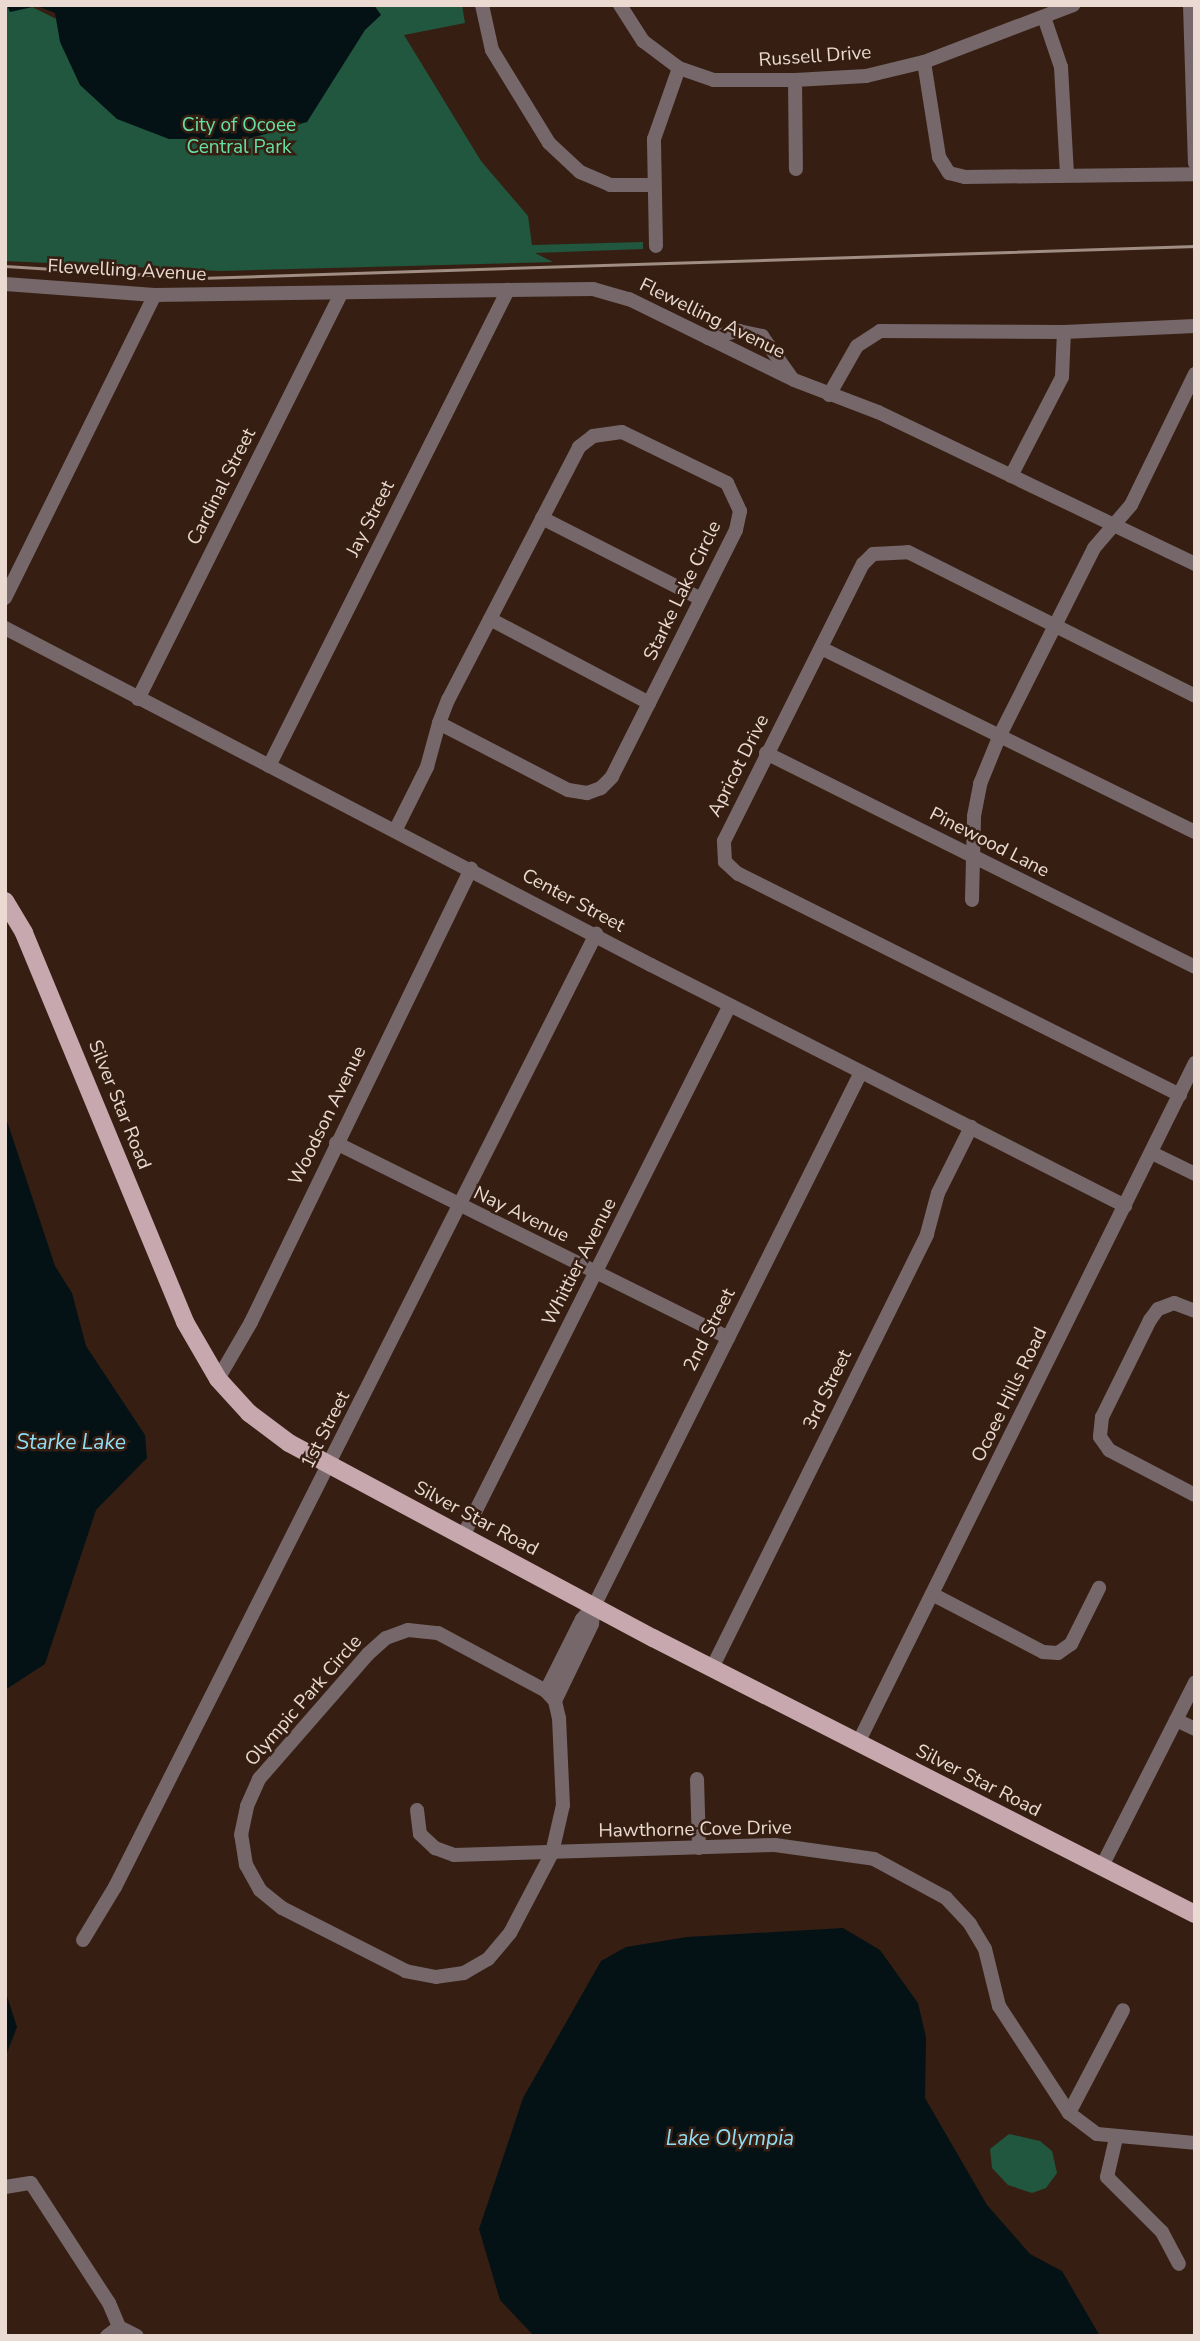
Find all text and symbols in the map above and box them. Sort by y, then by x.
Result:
street label: Russell Drive [758,42,872,72]
park label: City of Ocoee Central Park [182,115,296,159]
street label: Flewelling Avenue [47,255,207,287]
street label: Flewelling Avenue [636,274,788,364]
street label: Cardinal Street [183,425,261,549]
street label: Jay Street [342,477,400,561]
street label: Starke Lake Circle [639,518,727,664]
street label: Apricot Drive [703,711,775,821]
street label: Pinewood Lane [925,803,1053,883]
street label: Center Street [518,864,628,938]
street label: Silver Star Road [83,1037,155,1173]
street label: Woodson Avenue [284,1043,372,1189]
street label: Nay Avenue [470,1182,572,1248]
street label: Whittier Avenue [538,1194,622,1330]
street label: 2nd Street [679,1285,741,1375]
street label: Ocoee Hills Road [968,1324,1052,1466]
street label: 3rd Street [799,1346,857,1434]
street label: 1st Street [297,1387,355,1473]
water label: Starke Lake [16,1429,126,1455]
street label: Silver Star Road [410,1477,542,1561]
street label: Olympic Park Circle [241,1631,367,1771]
street label: Silver Star Road [912,1740,1044,1822]
street label: Hawthorne Cove Drive [598,1817,792,1843]
water label: Lake Olympia [666,2125,794,2151]

